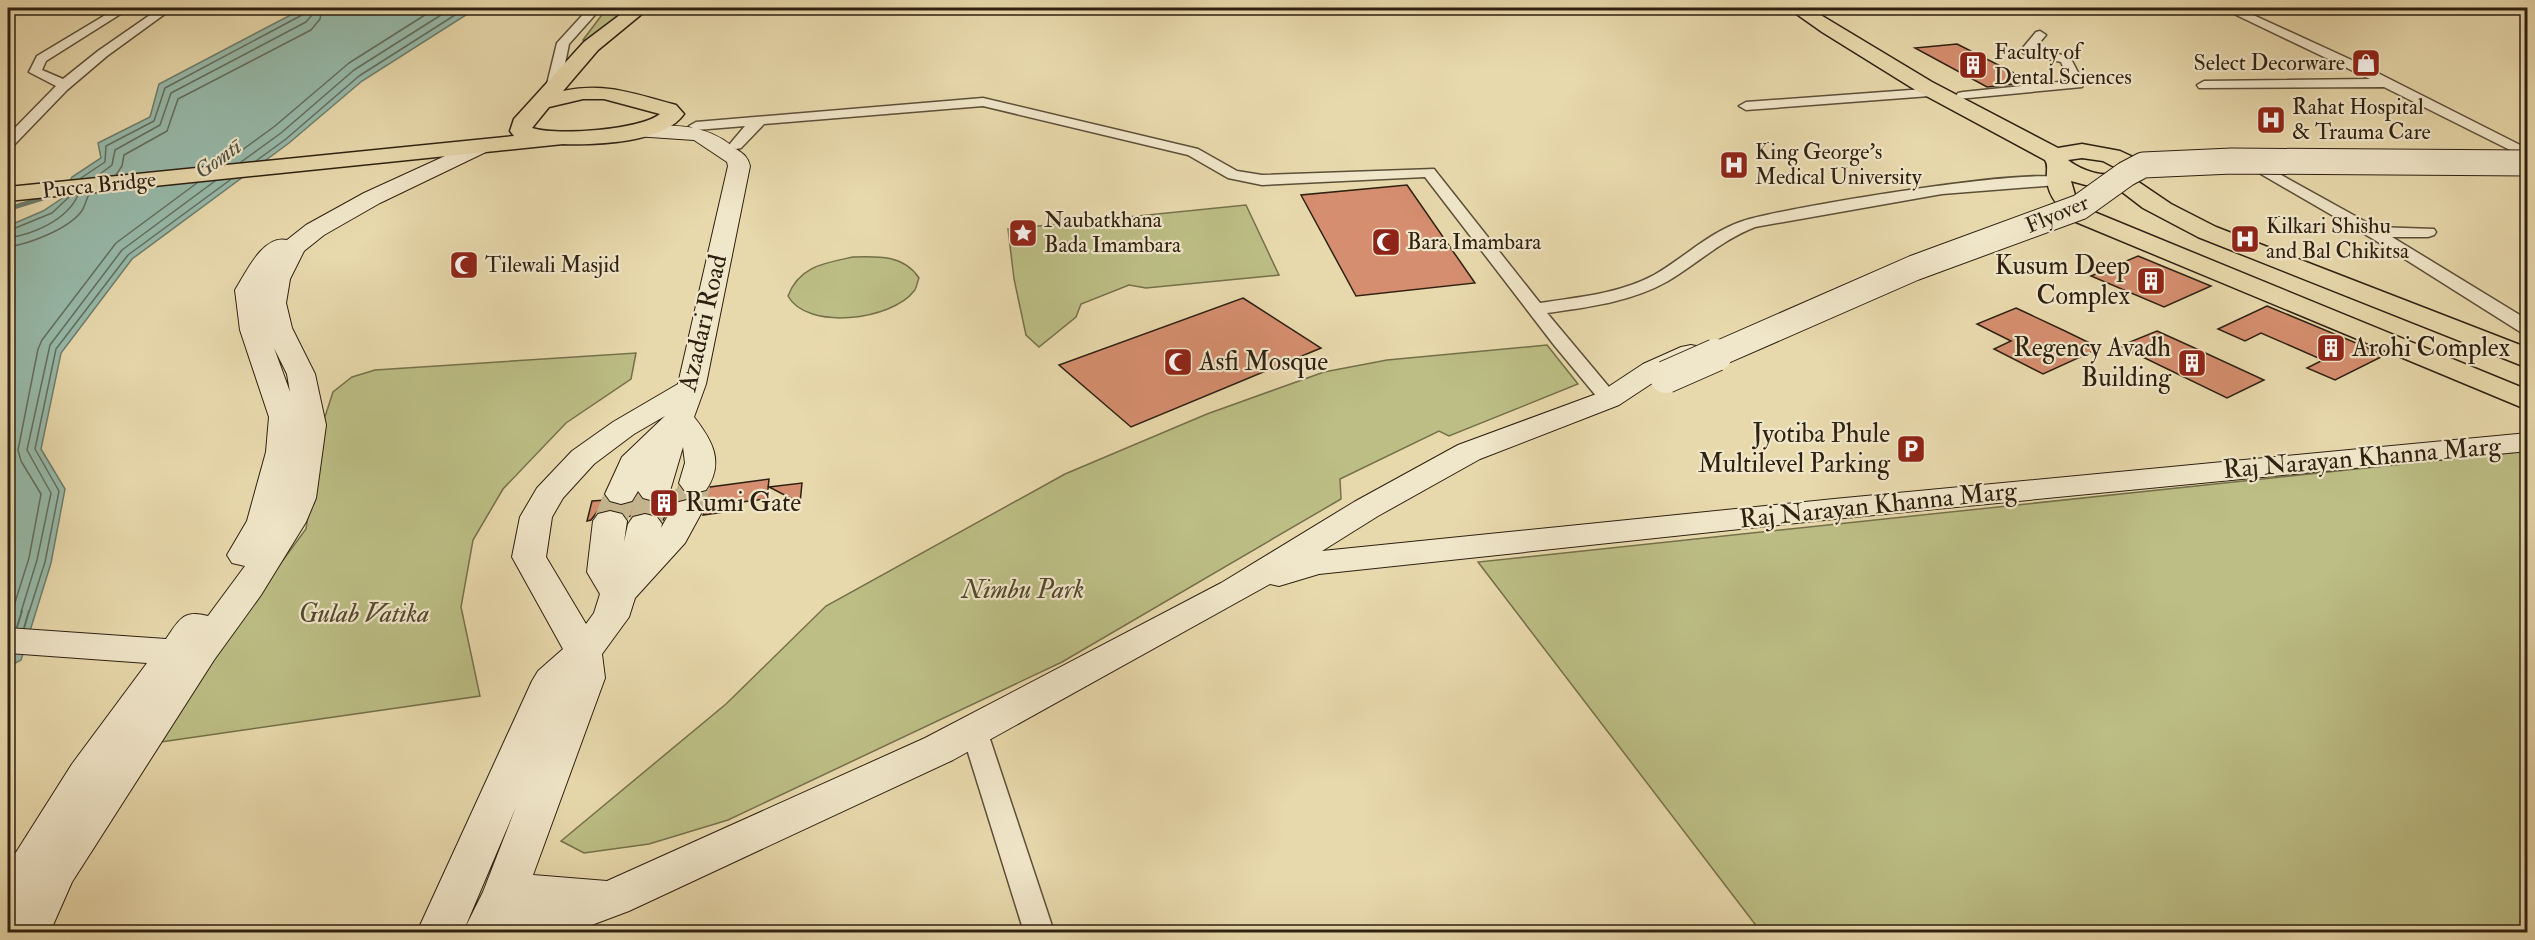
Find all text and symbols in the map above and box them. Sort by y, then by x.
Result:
place label: Faculty of Dental Sciences [1994,38,2132,91]
shop icon: Select Decorware [2350,47,2382,79]
building icon: Faculty of Dental Sciences [1957,49,1989,81]
place label: Select Decorware [2194,49,2345,77]
place label: Rahat Hospital & Trauma Care [2292,93,2431,146]
hospital icon: Rahat Hospital & Trauma Care [2255,104,2287,136]
water label: Gomtī [189,132,248,185]
place label: King George's Medical University [1755,138,1922,191]
hospital icon: King George's Medical University [1718,149,1750,181]
street label: Pucca Bridge [40,165,158,205]
street label: Flyover [2021,188,2094,240]
place label: Naubatkhana Bada Imambara [1044,206,1182,259]
place label: Kilkari Shishu and Bal Chikitsa [2266,212,2410,265]
place icon: Naubatkhana Bada Imambara [1007,217,1039,249]
hospital icon: Kilkari Shishu and Bal Chikitsa [2229,223,2261,255]
mosque icon: Bara Imambara [1370,226,1402,258]
place label: Bara Imambara [1407,228,1542,256]
mosque icon: Tilewali Masjid [448,249,480,281]
place label: Kusum Deep Complex [1995,250,2130,313]
place label: Tilewali Masjid [485,251,620,279]
street label: Azadari Road [671,251,734,396]
building icon: Kusum Deep Complex [2135,265,2167,297]
place label: Regency Avadh Building [2013,332,2172,394]
building icon: Arohi Complex [2315,332,2347,364]
place label: Arohi Complex [2351,332,2511,365]
mosque icon: Asfi Mosque [1162,346,1194,378]
place label: Asfi Mosque [1198,346,1328,378]
building icon: Regency Avadh Building [2176,347,2208,379]
place label: Jyotiba Phule Multilevel Parking [1698,418,1891,480]
street label: Raj Narayan Khanna Marg [2222,430,2503,486]
parking icon: Jyotiba Phule Multilevel Parking [1895,433,1927,465]
street label: Raj Narayan Khanna Marg [1738,474,2019,535]
building icon: Rumi Gate [648,487,680,519]
place label: Rumi Gate [685,487,801,519]
park label: Nimbu Park [960,574,1084,606]
park label: Gulab Vatika [299,598,429,630]

